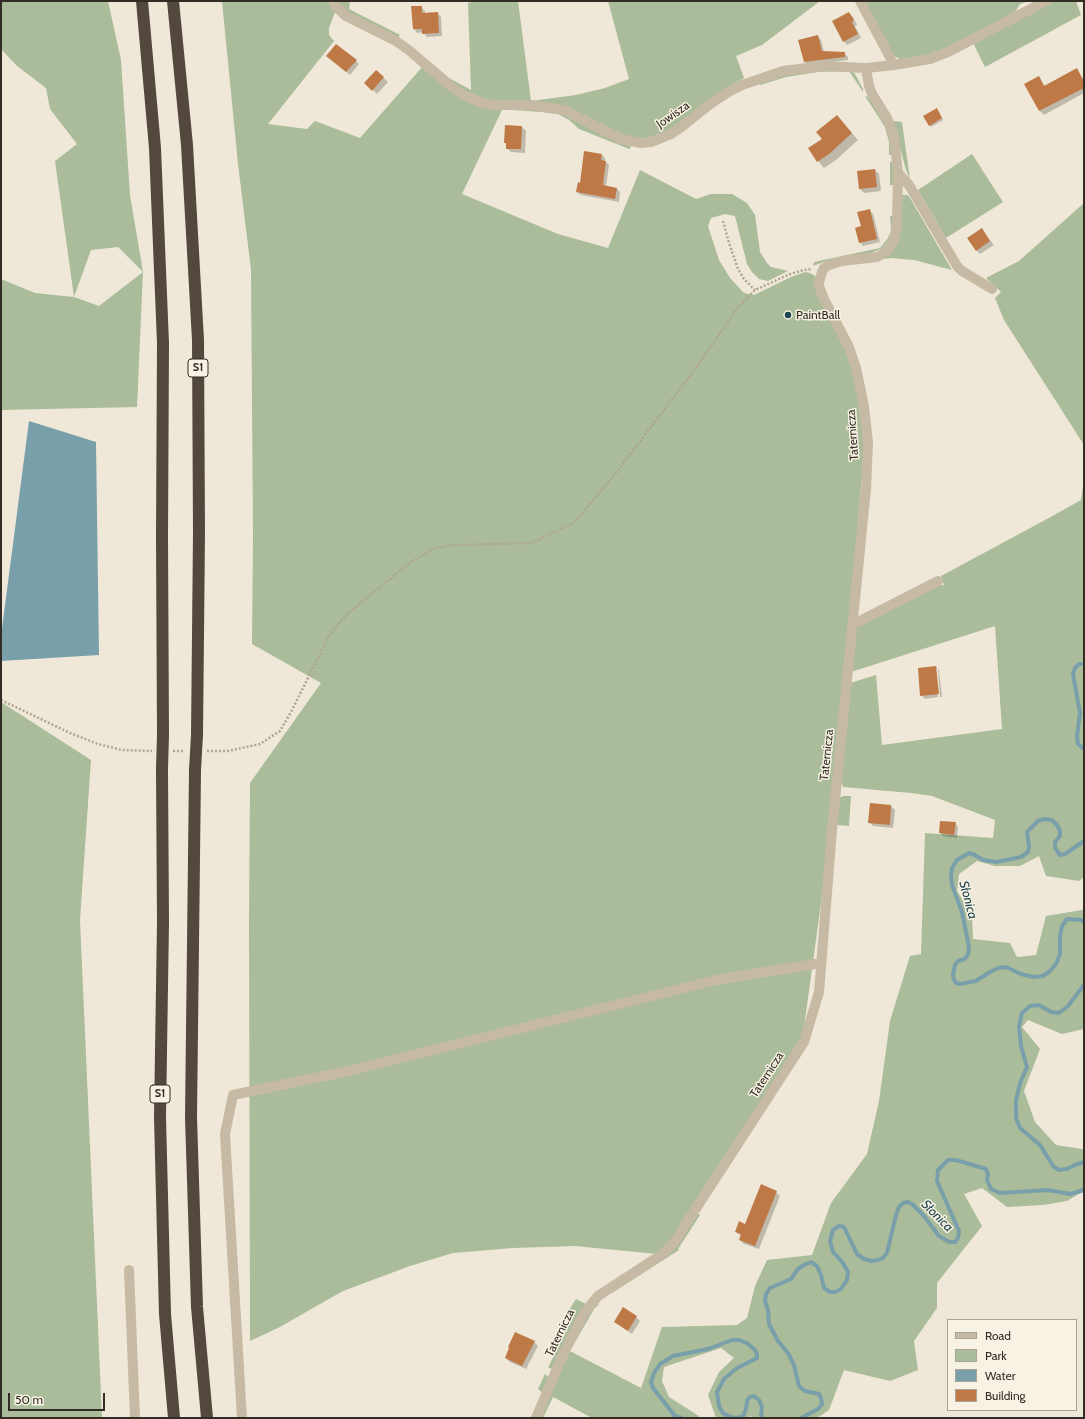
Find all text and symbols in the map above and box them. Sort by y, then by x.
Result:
street label: Jowisza [654,98,692,132]
place label: PaintBall [796,308,840,322]
marker: PaintBall [783,310,793,320]
road number: S1 [188,359,208,377]
street label: Taternicza [844,409,862,461]
street label: Taternicza [817,729,837,781]
water label: Słonica [955,879,981,921]
street label: Taternicza [747,1050,787,1100]
road number: S1 [150,1085,170,1103]
water label: Słonica [918,1197,956,1235]
street label: Taternicza [542,1307,578,1359]
legend [947,1319,1077,1411]
text: Road [985,1328,1011,1343]
text: Park [985,1348,1007,1363]
text: Water [985,1368,1015,1383]
scale bar [10,1385,107,1411]
text: Building [985,1388,1026,1403]
text: 50 m [15,1392,43,1407]

